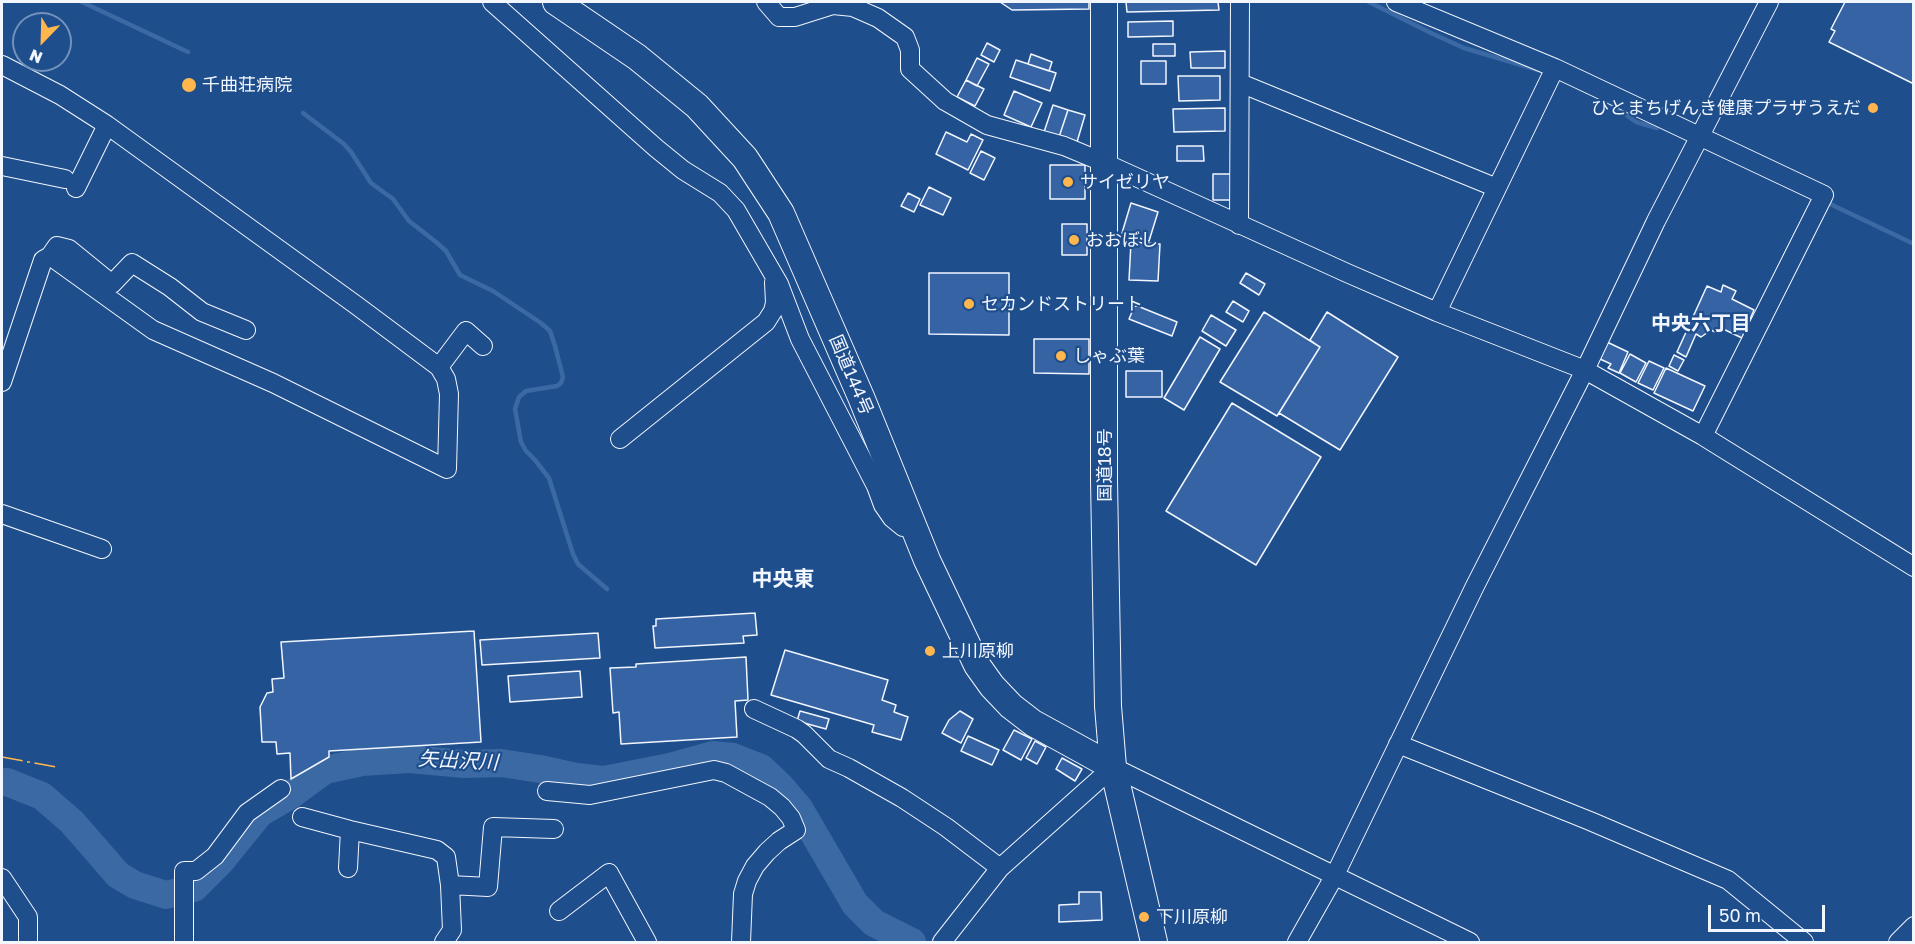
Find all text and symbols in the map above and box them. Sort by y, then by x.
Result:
north arrow [12,12,72,72]
text: N [26,45,45,68]
place label: 千曲荘病院 [202,74,292,96]
marker: 千曲荘病院 [180,76,198,94]
place label: ひとまちげんき健康プラザうえだ [1591,97,1861,119]
marker: ひとまちげんき健康プラザうえだ [1866,101,1880,115]
place label: サイゼリヤ [1080,171,1170,193]
marker: サイゼリヤ [1061,175,1075,189]
place label: おおぼし [1086,229,1158,251]
marker: おおぼし [1067,233,1081,247]
place label: セカンドストリート [981,293,1143,315]
marker: セカンドストリート [962,297,976,311]
district label: 中央六丁目 [1651,312,1751,336]
street label: 国道144号 [825,332,877,418]
place label: しゃぶ葉 [1073,345,1145,367]
marker: しゃぶ葉 [1054,349,1068,363]
street label: 国道18号 [1094,428,1116,502]
district label: 中央東 [752,566,814,592]
place label: 上川原柳 [942,640,1014,662]
marker: 上川原柳 [923,644,937,658]
water label: 矢出沢川 [417,747,499,775]
scale bar [1711,893,1828,931]
text: 50 m [1719,904,1761,926]
place label: 下川原柳 [1156,906,1228,928]
marker: 下川原柳 [1137,910,1151,924]

